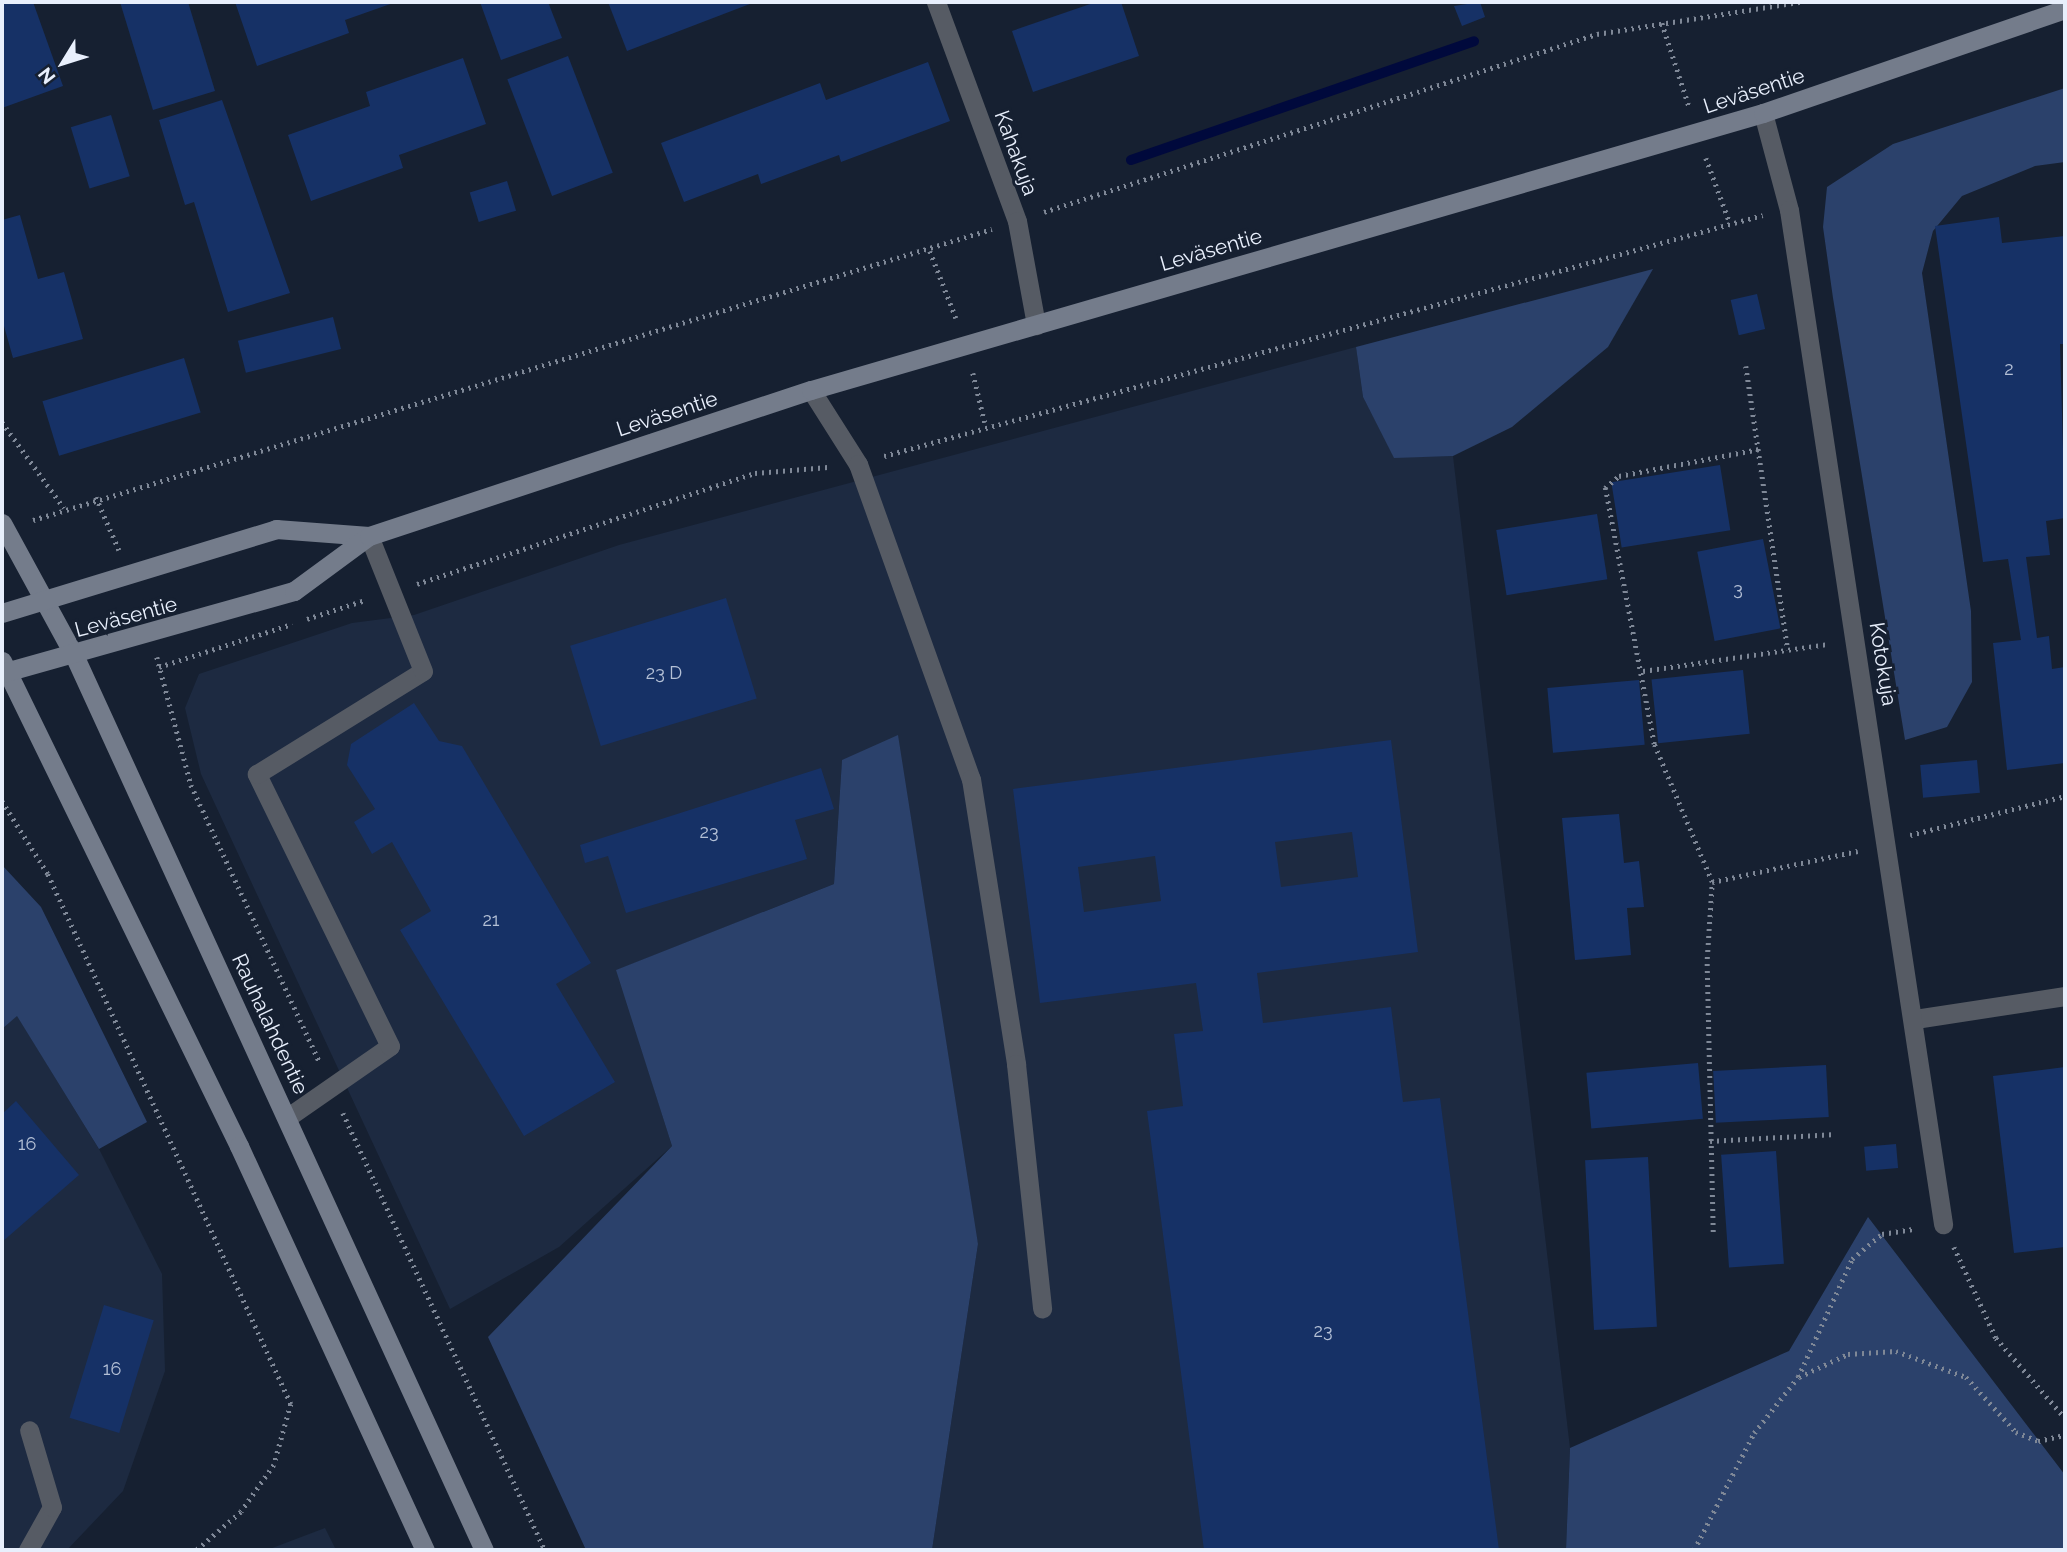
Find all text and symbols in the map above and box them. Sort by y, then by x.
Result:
north arrow [28,28,98,98]
text: N [33,63,60,88]
street label: Leväsentie [1700,63,1808,119]
street label: Kahakuja [989,107,1043,199]
street label: Leväsentie [1157,223,1265,277]
house number: 2 [2004,358,2014,380]
street label: Leväsentie [613,386,721,442]
house number: 3 [1733,578,1743,600]
street label: Leväsentie [72,591,180,643]
street label: Kotokuja [1864,620,1902,708]
house number: 23 D [646,662,682,684]
house number: 23 [700,821,718,843]
house number: 21 [482,909,500,931]
street label: Rauhalahdentie [226,950,314,1098]
house number: 16 [18,1133,36,1155]
house number: 23 [1314,1320,1332,1342]
house number: 16 [103,1358,121,1380]

